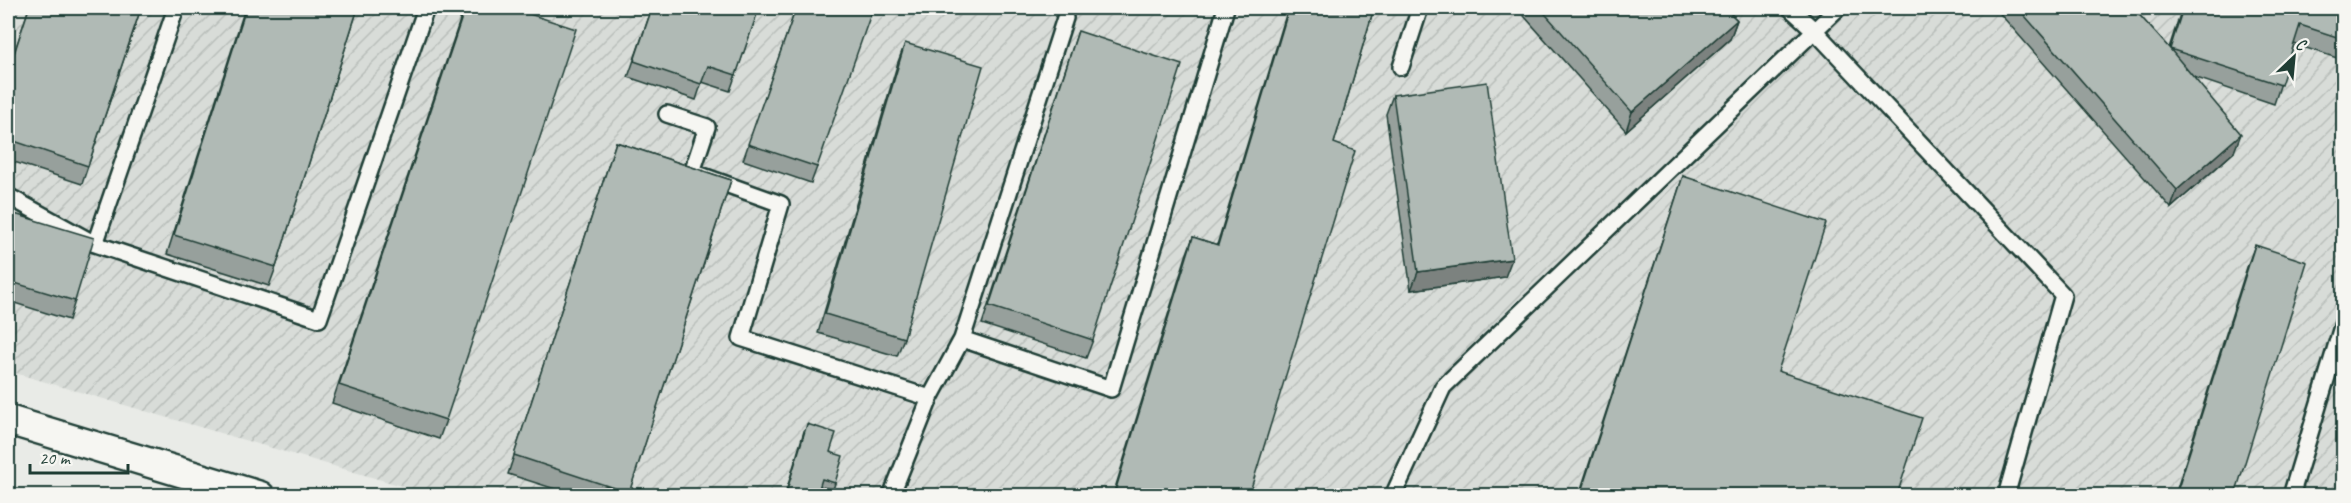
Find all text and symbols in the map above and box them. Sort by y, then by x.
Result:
north arrow [2264,27,2324,87]
text: С [2292,34,2310,56]
scale bar [30,437,128,475]
text: 20 m [39,447,72,469]

